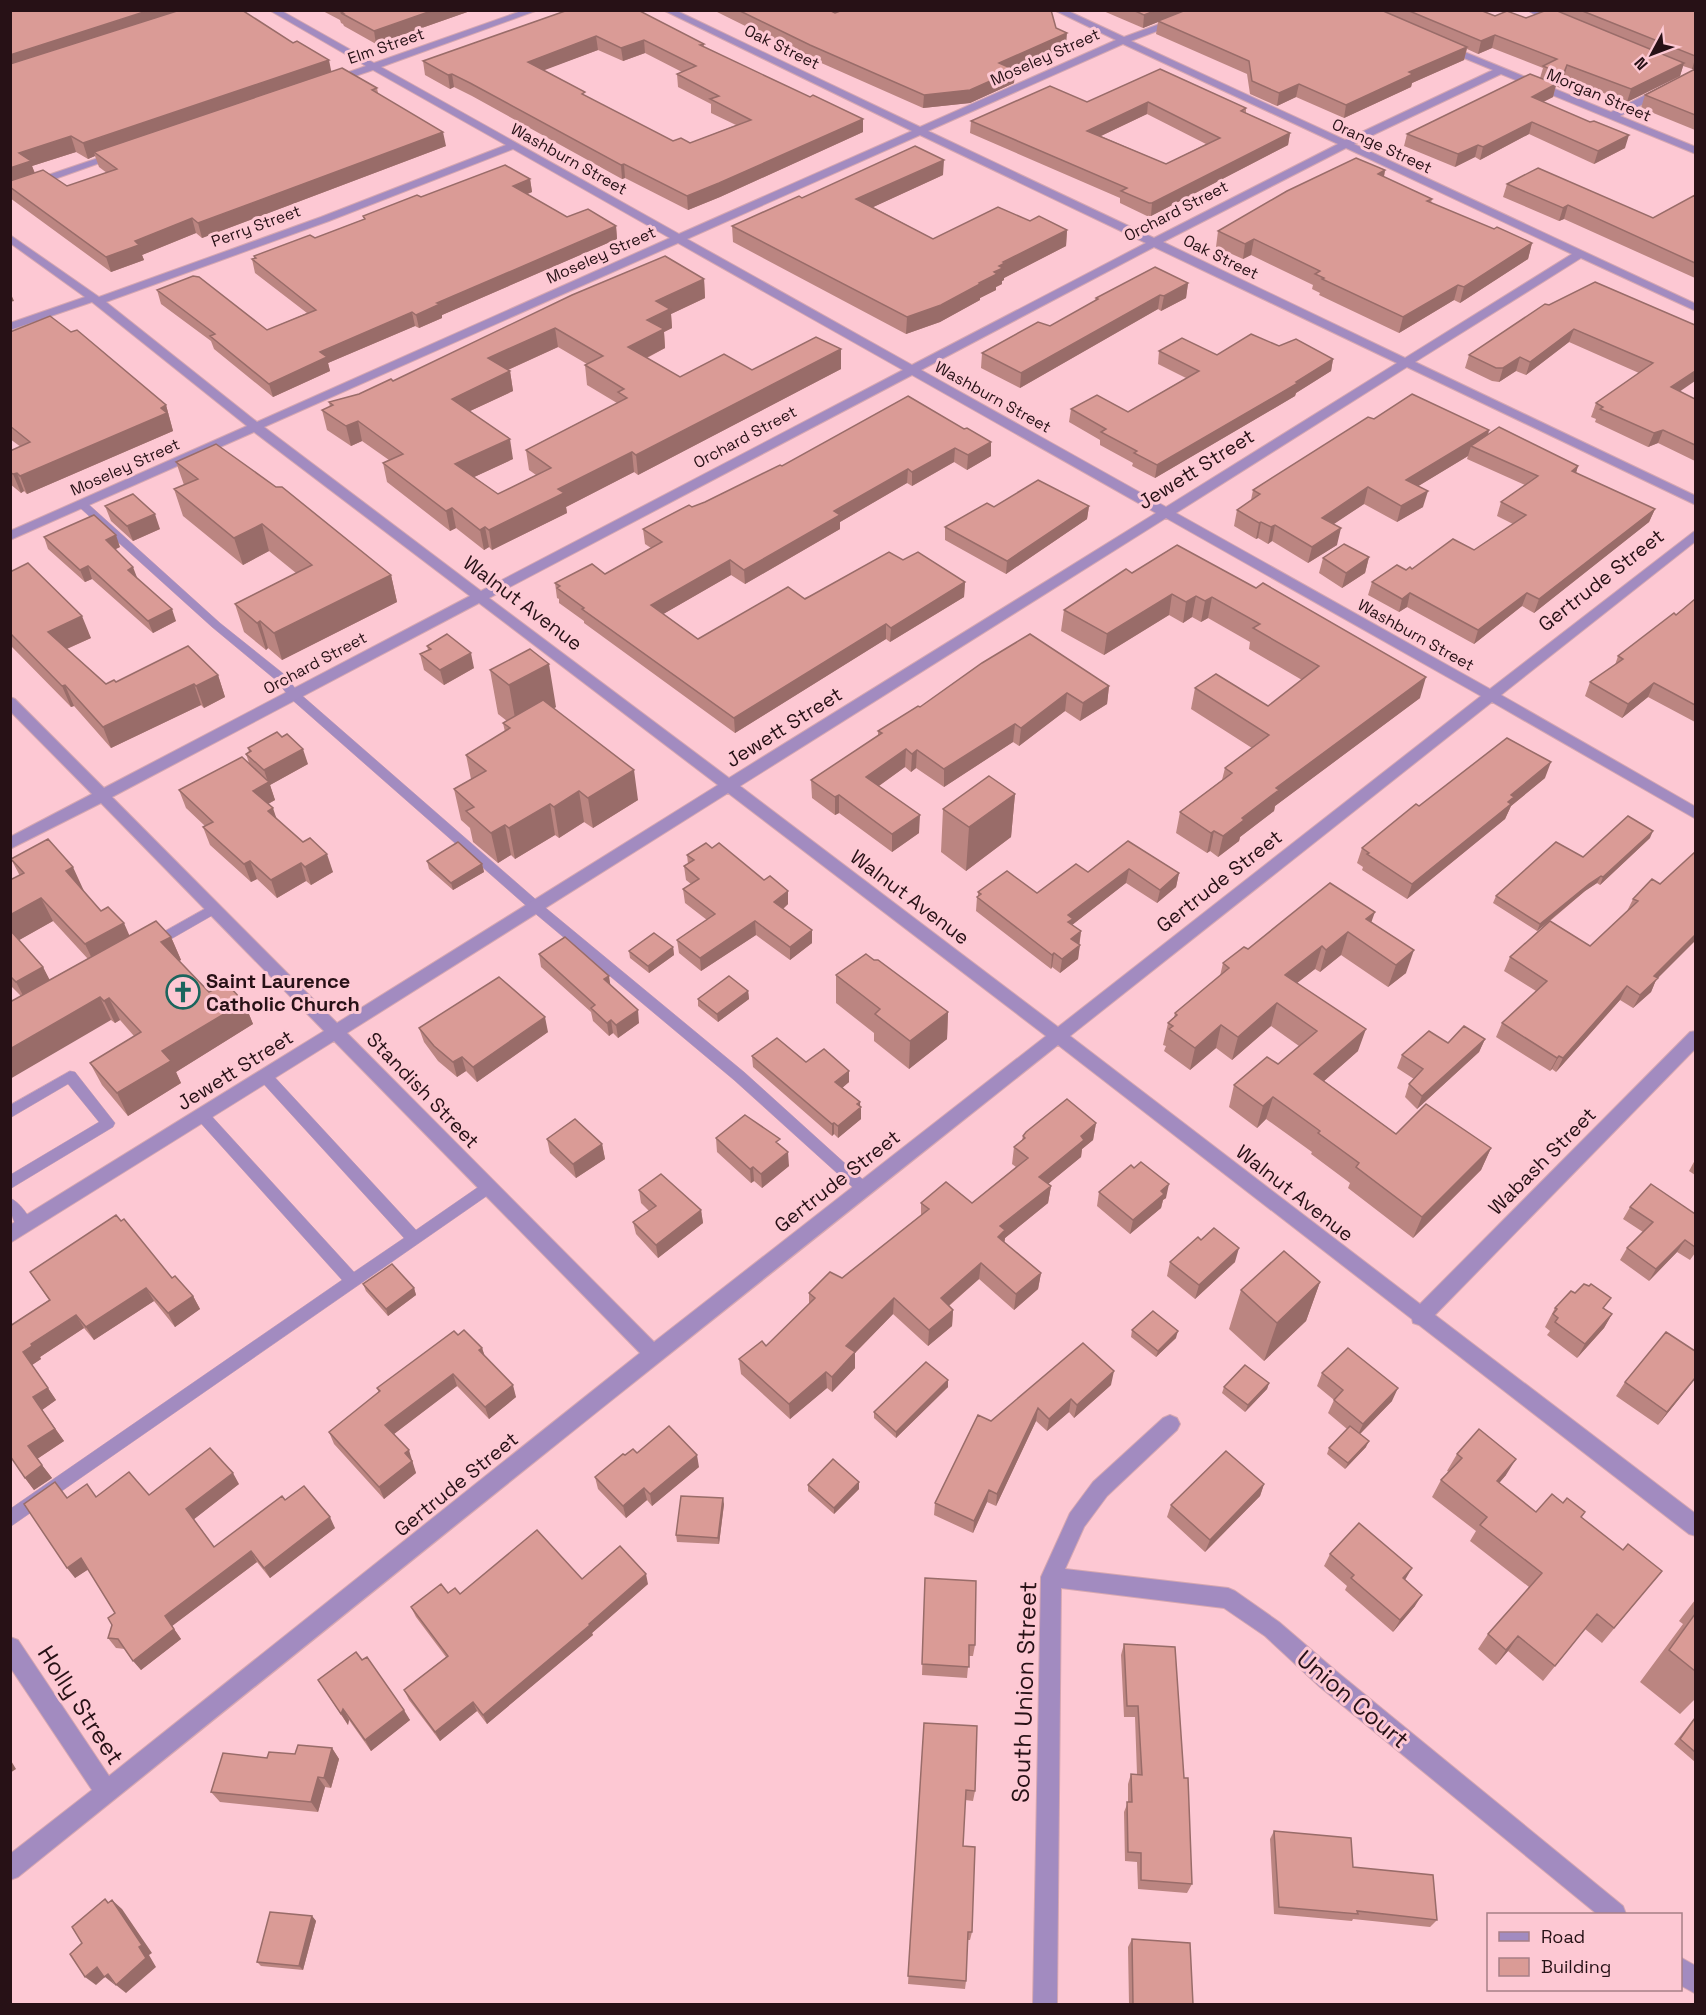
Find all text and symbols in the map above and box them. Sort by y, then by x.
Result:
street label: Oak Street [741,20,823,74]
street label: Elm Street [345,23,427,69]
street label: Moseley Street [987,23,1103,91]
north arrow [1622,24,1682,84]
text: N [1630,53,1653,74]
street label: Morgan Street [1543,63,1655,127]
street label: Orange Street [1329,114,1435,178]
street label: Washburn Street [507,118,631,200]
street label: Orchard Street [1120,176,1232,246]
street label: Perry Street [208,200,304,252]
street label: Moseley Street [543,221,659,289]
street label: Oak Street [1180,230,1262,284]
street label: Washburn Street [931,356,1055,438]
street label: Orchard Street [690,401,800,473]
street label: Jewett Street [1133,423,1259,515]
street label: Moseley Street [67,433,183,501]
street label: Gertrude Street [1533,523,1669,637]
street label: Walnut Avenue [458,550,588,656]
street label: Washburn Street [1354,594,1478,676]
street label: Orchard Street [260,627,370,699]
street label: Jewett Street [721,681,847,773]
street label: Gertrude Street [1151,824,1287,938]
street label: Walnut Avenue [845,844,975,950]
place label: Saint Laurence Catholic Church [206,968,360,1017]
church icon: Saint Laurence Catholic Church [165,974,201,1010]
street label: Jewett Street [172,1024,298,1116]
street label: Standish Street [361,1026,485,1154]
street label: Wabash Street [1483,1102,1601,1220]
street label: Gertrude Street [769,1124,905,1238]
street label: Walnut Avenue [1231,1139,1359,1247]
street label: Gertrude Street [389,1426,523,1542]
street label: South Union Street [1005,1581,1043,1803]
street label: Holly Street [31,1639,131,1771]
street label: Union Court [1290,1643,1416,1755]
legend [1487,1913,1682,1991]
text: Road [1541,1925,1585,1948]
text: Building [1541,1955,1611,1978]

